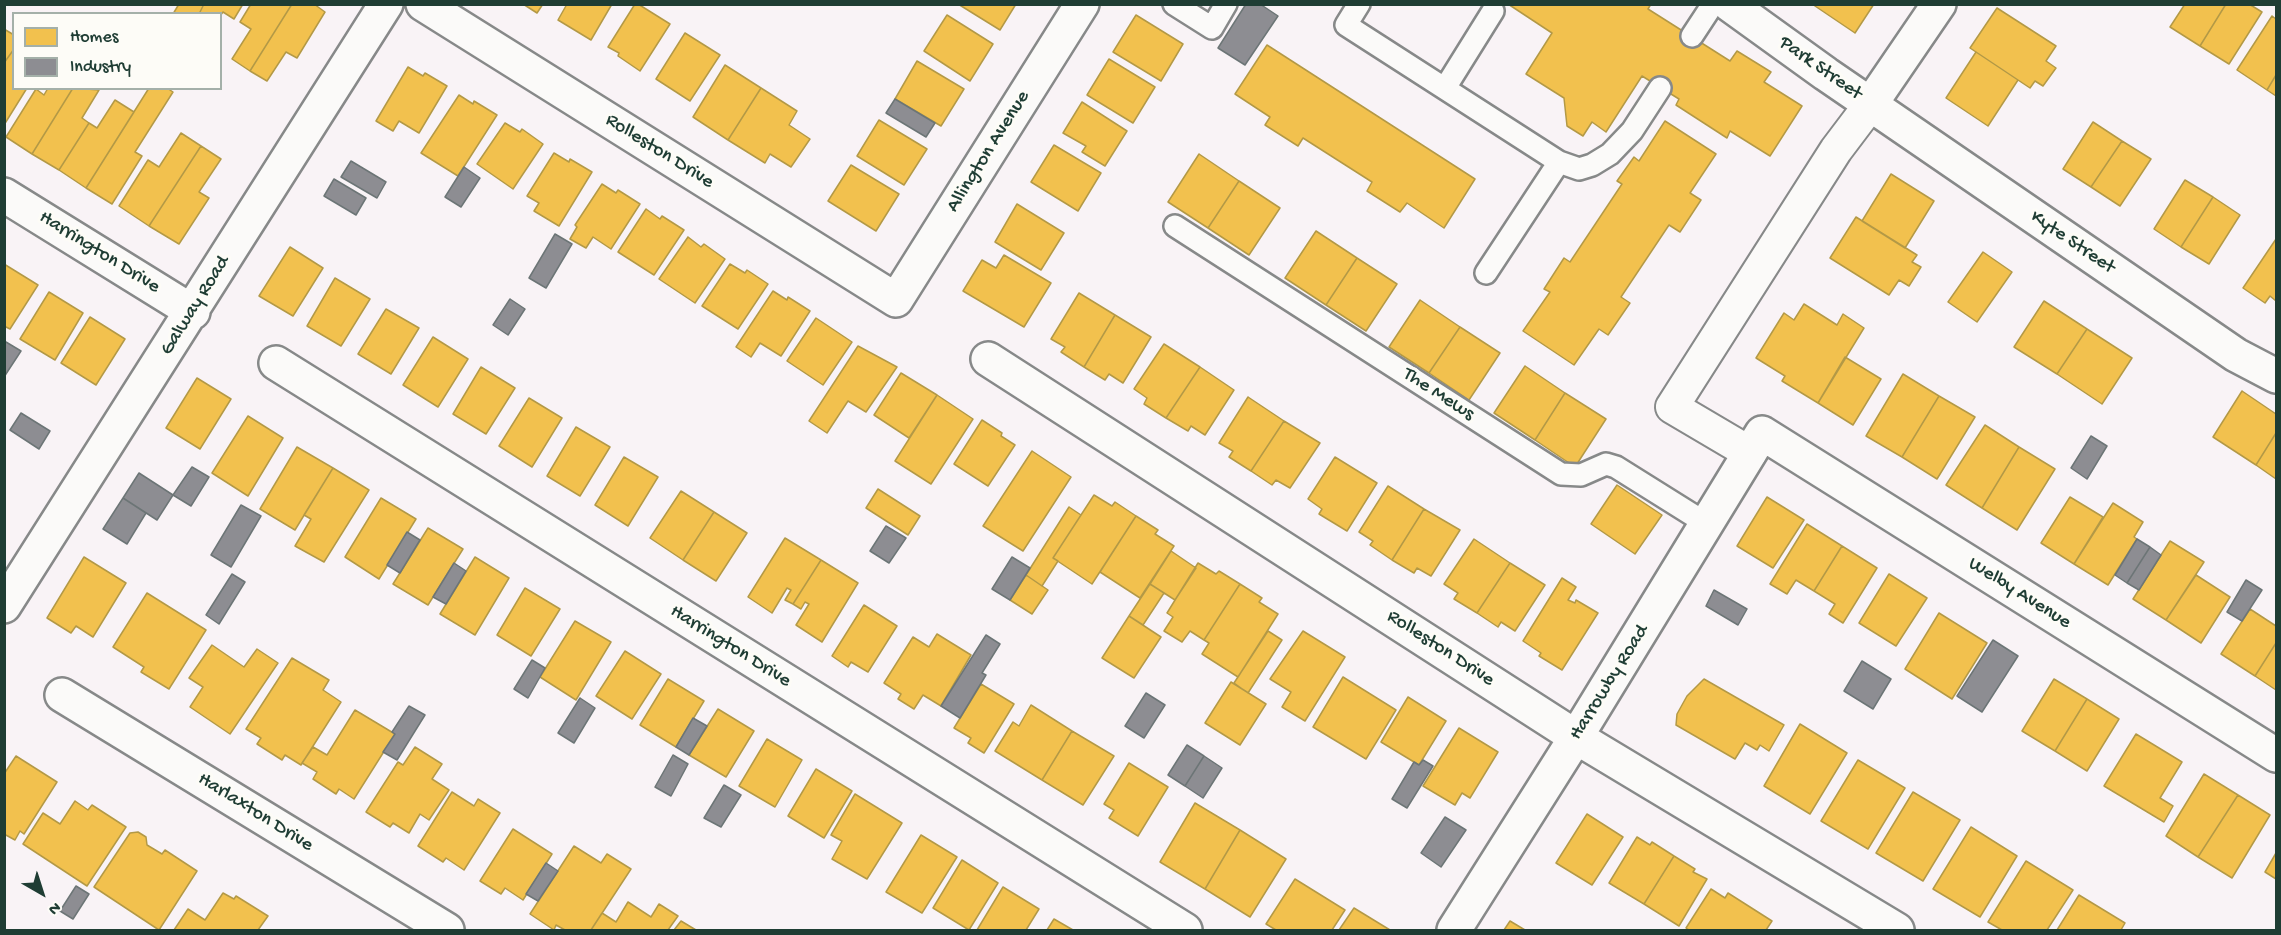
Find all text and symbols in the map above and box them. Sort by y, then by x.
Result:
legend [12,12,222,90]
text: Homes [70,27,118,48]
street label: Park Street [1774,32,1866,106]
text: Industry [70,57,131,78]
street label: Allington Avenue [942,87,1036,217]
street label: Rolleston Drive [600,109,718,195]
street label: Harrington Drive [34,206,164,300]
street label: Kyte Street [2025,206,2119,280]
street label: Galway Road [156,252,236,360]
street label: The Mews [1398,363,1478,427]
street label: Welby Avenue [1963,553,2075,635]
street label: Harrington Drive [665,600,795,694]
street label: Rolleston Drive [1382,605,1498,693]
street label: Harrowby Road [1565,621,1655,745]
street label: Harlaxton Drive [193,768,317,858]
north arrow [12,863,72,923]
text: N [44,897,64,918]

